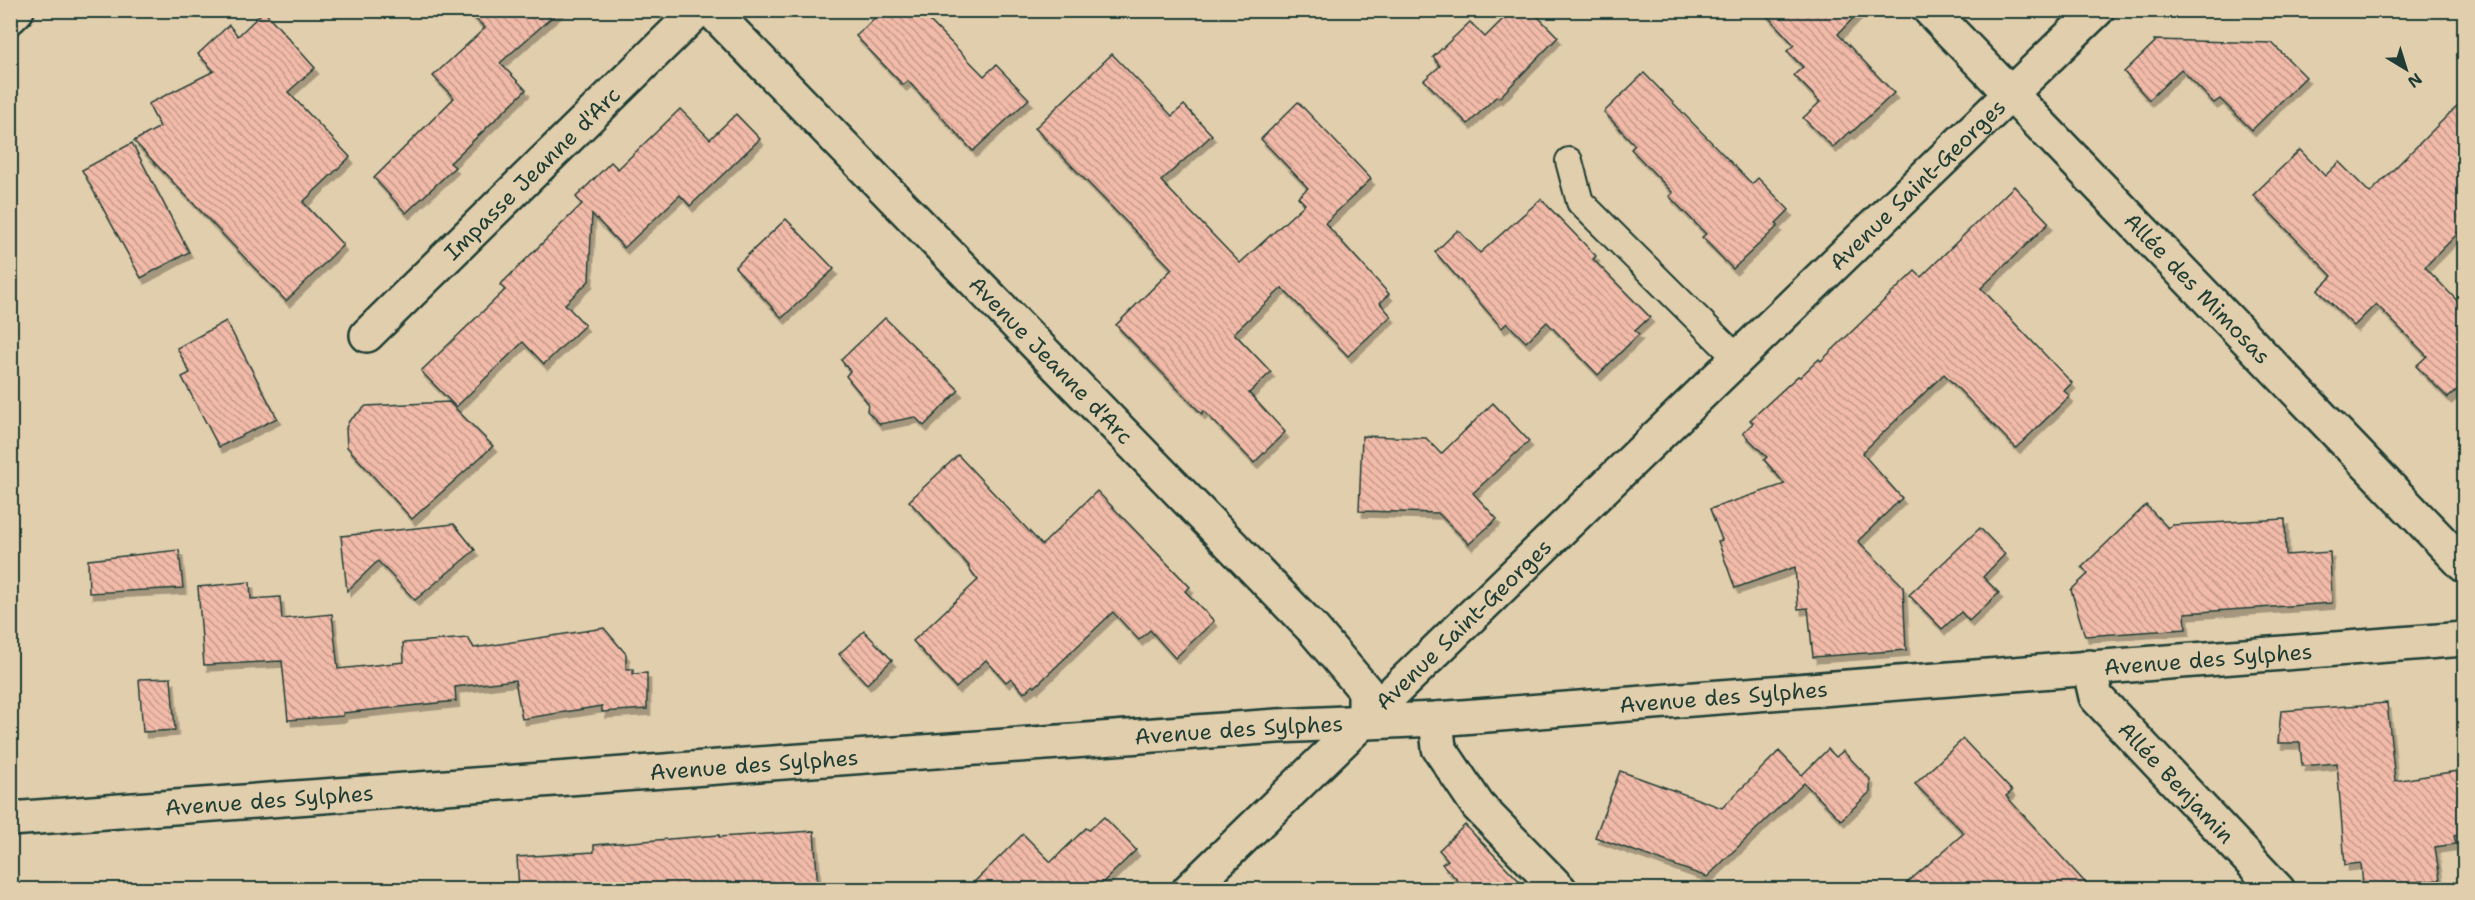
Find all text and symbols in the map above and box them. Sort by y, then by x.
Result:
north arrow [2376,39,2436,99]
text: N [2403,68,2426,93]
street label: Impasse Jeanne d'Arc [438,80,627,267]
street label: Avenue Saint-Georges [1823,93,2012,277]
street label: Allée des Mimosas [2118,207,2277,370]
street label: Avenue Jeanne d'Arc [962,270,1139,451]
street label: Avenue Saint-Georges [1369,532,1558,717]
street label: Avenue des Sylphes [2103,637,2314,682]
street label: Avenue des Sylphes [1618,675,1829,720]
street label: Avenue des Sylphes [1133,709,1344,751]
street label: Allée Benjamin [2112,715,2241,850]
street label: Avenue des Sylphes [649,743,859,787]
street label: Avenue des Sylphes [164,778,375,823]

